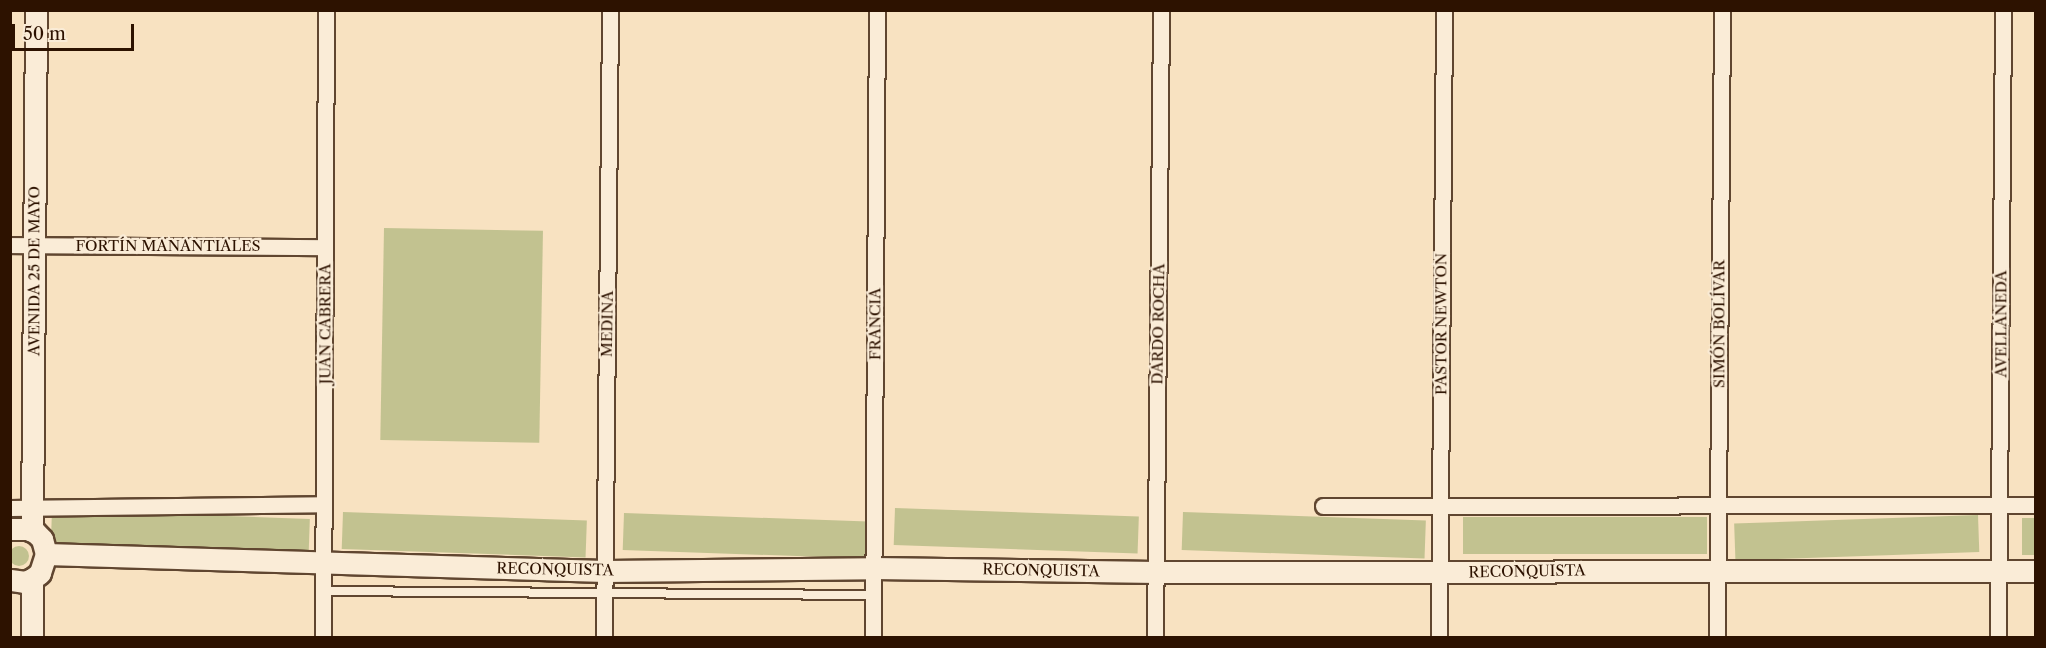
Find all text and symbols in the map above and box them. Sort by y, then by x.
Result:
scale bar [15,12,136,50]
text: 50 m [23,23,66,45]
street label: AVENIDA 25 DE MAYO [25,186,43,356]
street label: FORTÍN MANANTIALES [75,237,261,255]
street label: PASTOR NEWTON [1432,253,1450,395]
street label: SIMÓN BOLÍVAR [1710,260,1728,388]
street label: DARDO ROCHA [1148,263,1168,385]
street label: JUAN CABRERA [316,264,334,384]
street label: AVELLANEDA [1992,270,2010,378]
street label: FRANCIA [866,288,884,360]
street label: MEDINA [597,291,617,357]
street label: RECONQUISTA [496,559,614,579]
street label: RECONQUISTA [982,560,1100,580]
street label: RECONQUISTA [1468,561,1586,581]

